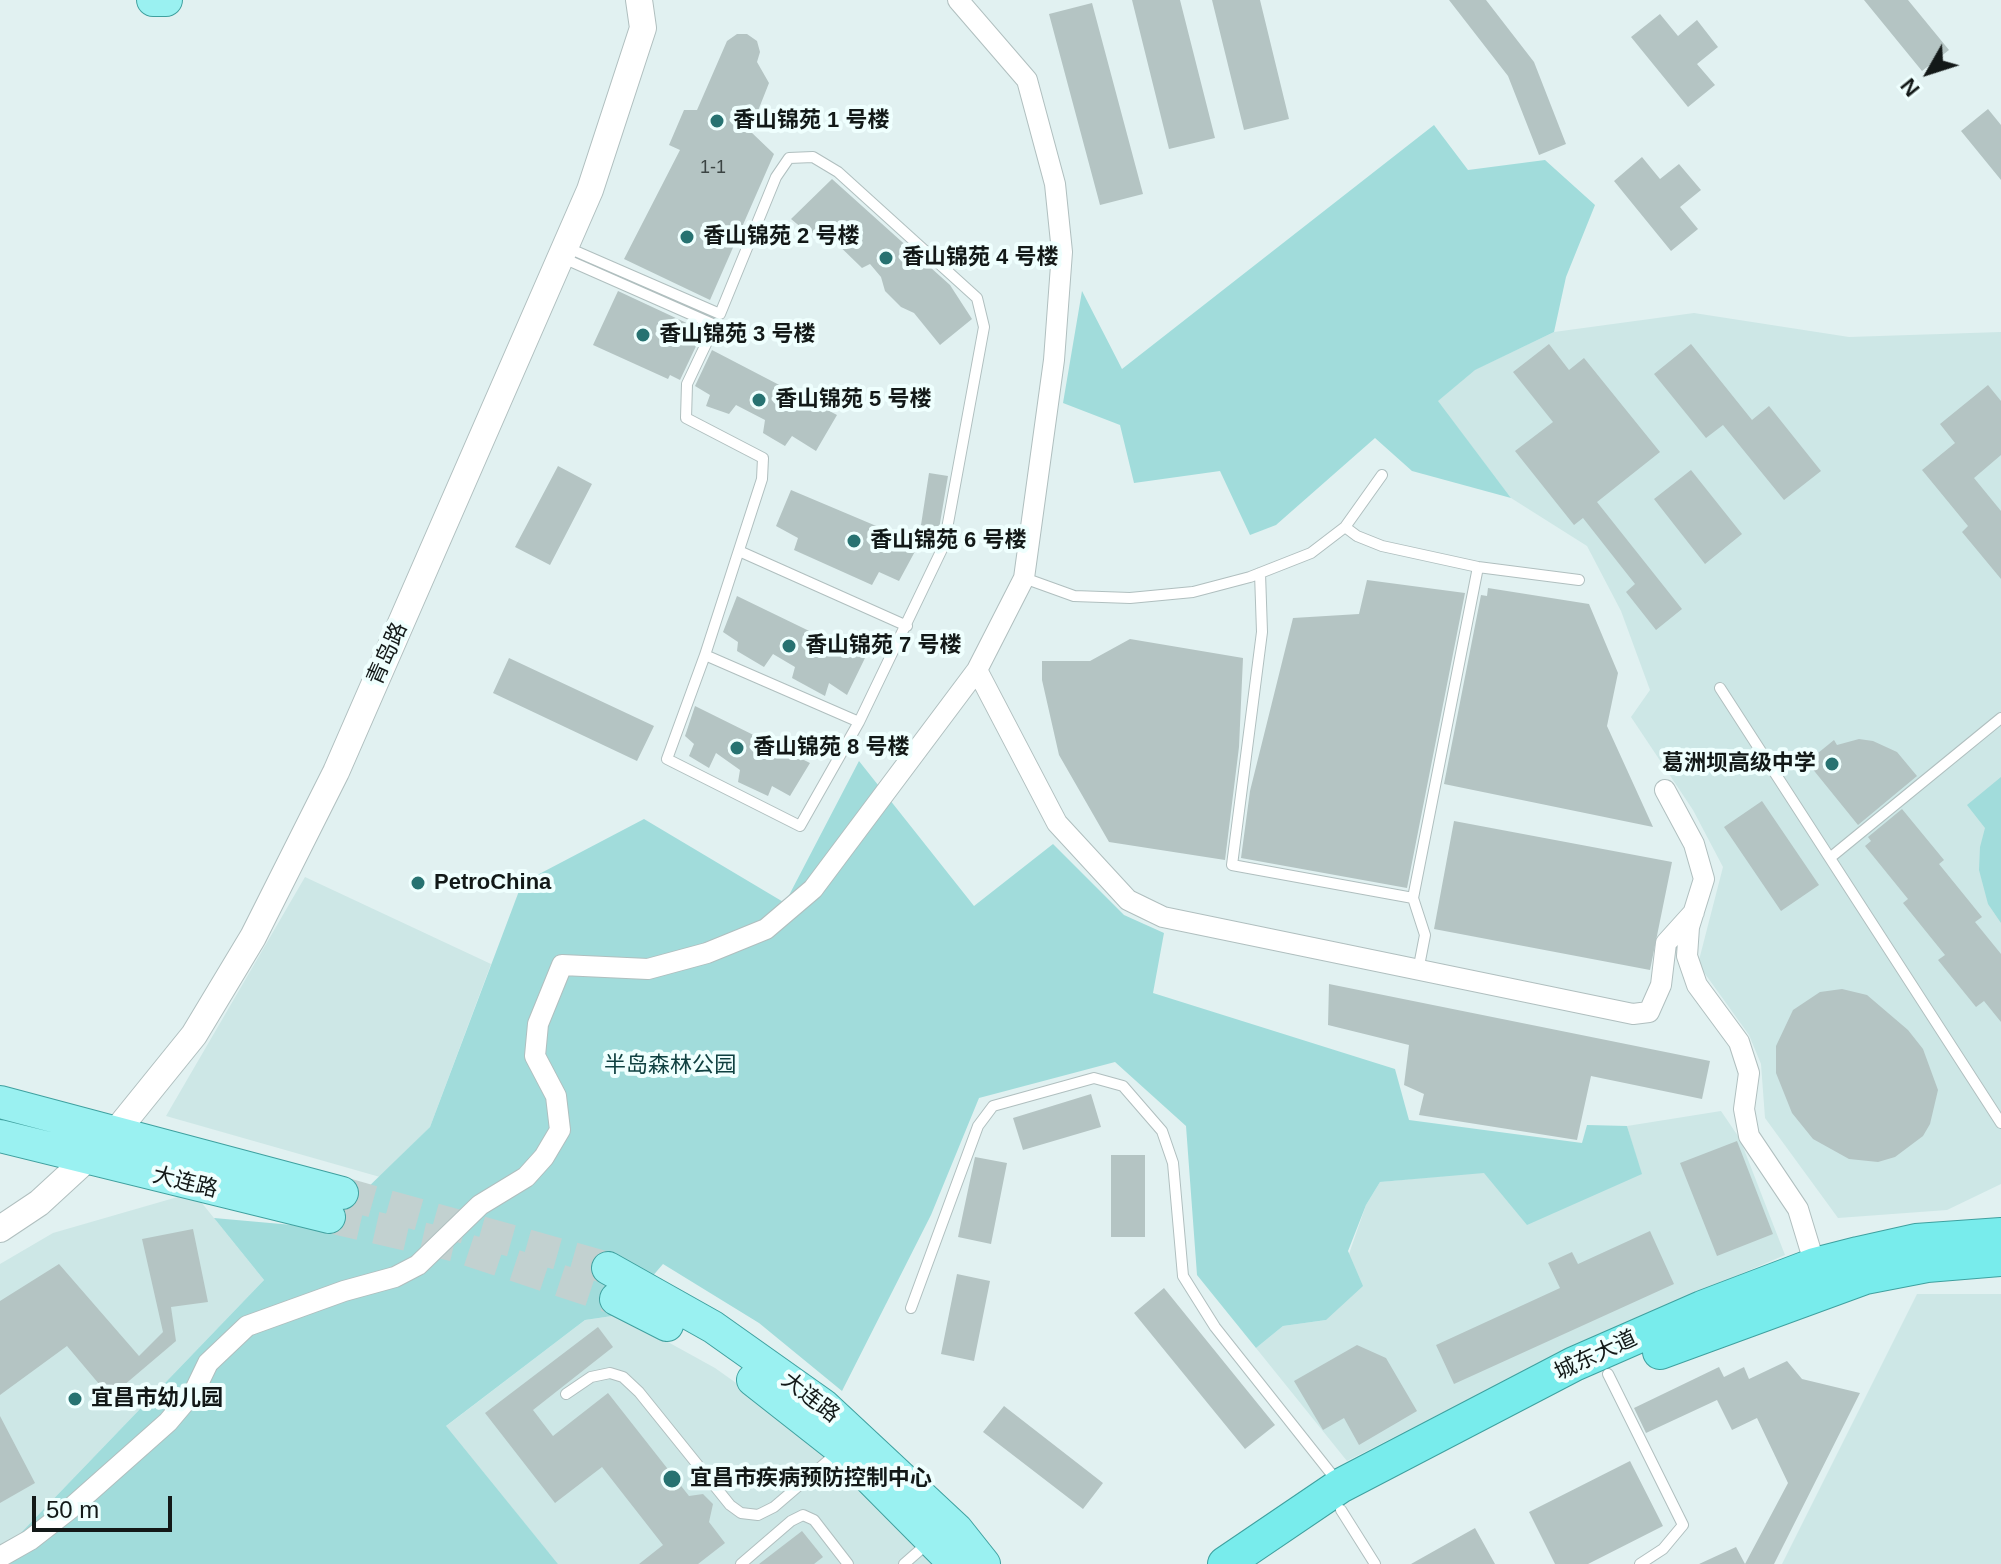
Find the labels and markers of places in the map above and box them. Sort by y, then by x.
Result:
place label: 香山锦苑 1 号楼 [733,108,889,134]
marker: 香山锦苑 1 号楼 [708,112,726,130]
place label: 香山锦苑 2 号楼 [703,224,859,250]
marker: 香山锦苑 2 号楼 [678,228,696,246]
place label: 香山锦苑 4 号楼 [902,245,1058,271]
marker: 香山锦苑 4 号楼 [877,249,895,267]
place label: 香山锦苑 3 号楼 [659,322,815,348]
marker: 香山锦苑 3 号楼 [634,326,652,344]
place label: 香山锦苑 5 号楼 [775,387,931,413]
marker: 香山锦苑 5 号楼 [750,391,768,409]
place label: 香山锦苑 6 号楼 [870,528,1026,554]
marker: 香山锦苑 6 号楼 [845,532,863,550]
place label: 香山锦苑 7 号楼 [805,633,961,659]
marker: 香山锦苑 7 号楼 [780,637,798,655]
place label: 香山锦苑 8 号楼 [753,735,909,761]
marker: 香山锦苑 8 号楼 [728,739,746,757]
place label: 葛洲坝高级中学 [1662,751,1816,777]
marker: 葛洲坝高级中学 [1823,755,1841,773]
place label: PetroChina [434,870,551,896]
marker: PetroChina [409,874,427,892]
place label: 宜昌市幼儿园 [91,1386,223,1412]
marker: 宜昌市幼儿园 [66,1390,84,1408]
place label: 宜昌市疾病预防控制中心 [690,1466,932,1492]
marker: 宜昌市疾病预防控制中心 [661,1468,683,1490]

